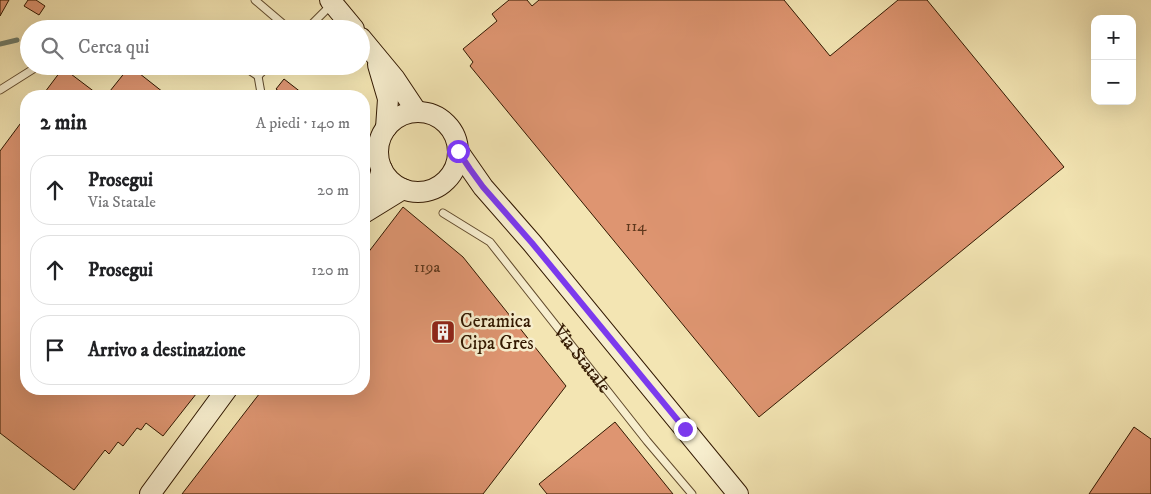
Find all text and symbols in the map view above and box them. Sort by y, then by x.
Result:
map controls [1091,15,1136,105]
button: + [1091,15,1136,60]
search box [20,20,370,75]
icon: search [38,34,66,62]
text: Cerca qui [78,36,149,59]
button: − [1091,60,1136,105]
text: 2 min [40,110,87,136]
text: A piedi · 140 m [256,113,350,133]
route start [447,140,470,163]
text: Prosegui [88,169,153,192]
icon: ahead [41,176,69,204]
text: 20 m [317,180,349,200]
text: Via Statale [88,192,156,212]
house number: 114 [626,216,647,236]
icon: ahead [41,256,69,284]
house number: 119a [414,257,440,277]
text: Prosegui [88,259,153,282]
text: 120 m [311,260,349,280]
place label: Ceramica Cipa Gres [460,310,534,355]
building icon: Ceramica Cipa Gres [430,319,456,345]
street label: Via Statale [547,319,616,398]
icon: arrive [41,336,69,364]
text: Arrivo a destinazione [88,339,246,362]
route end [674,418,697,441]

